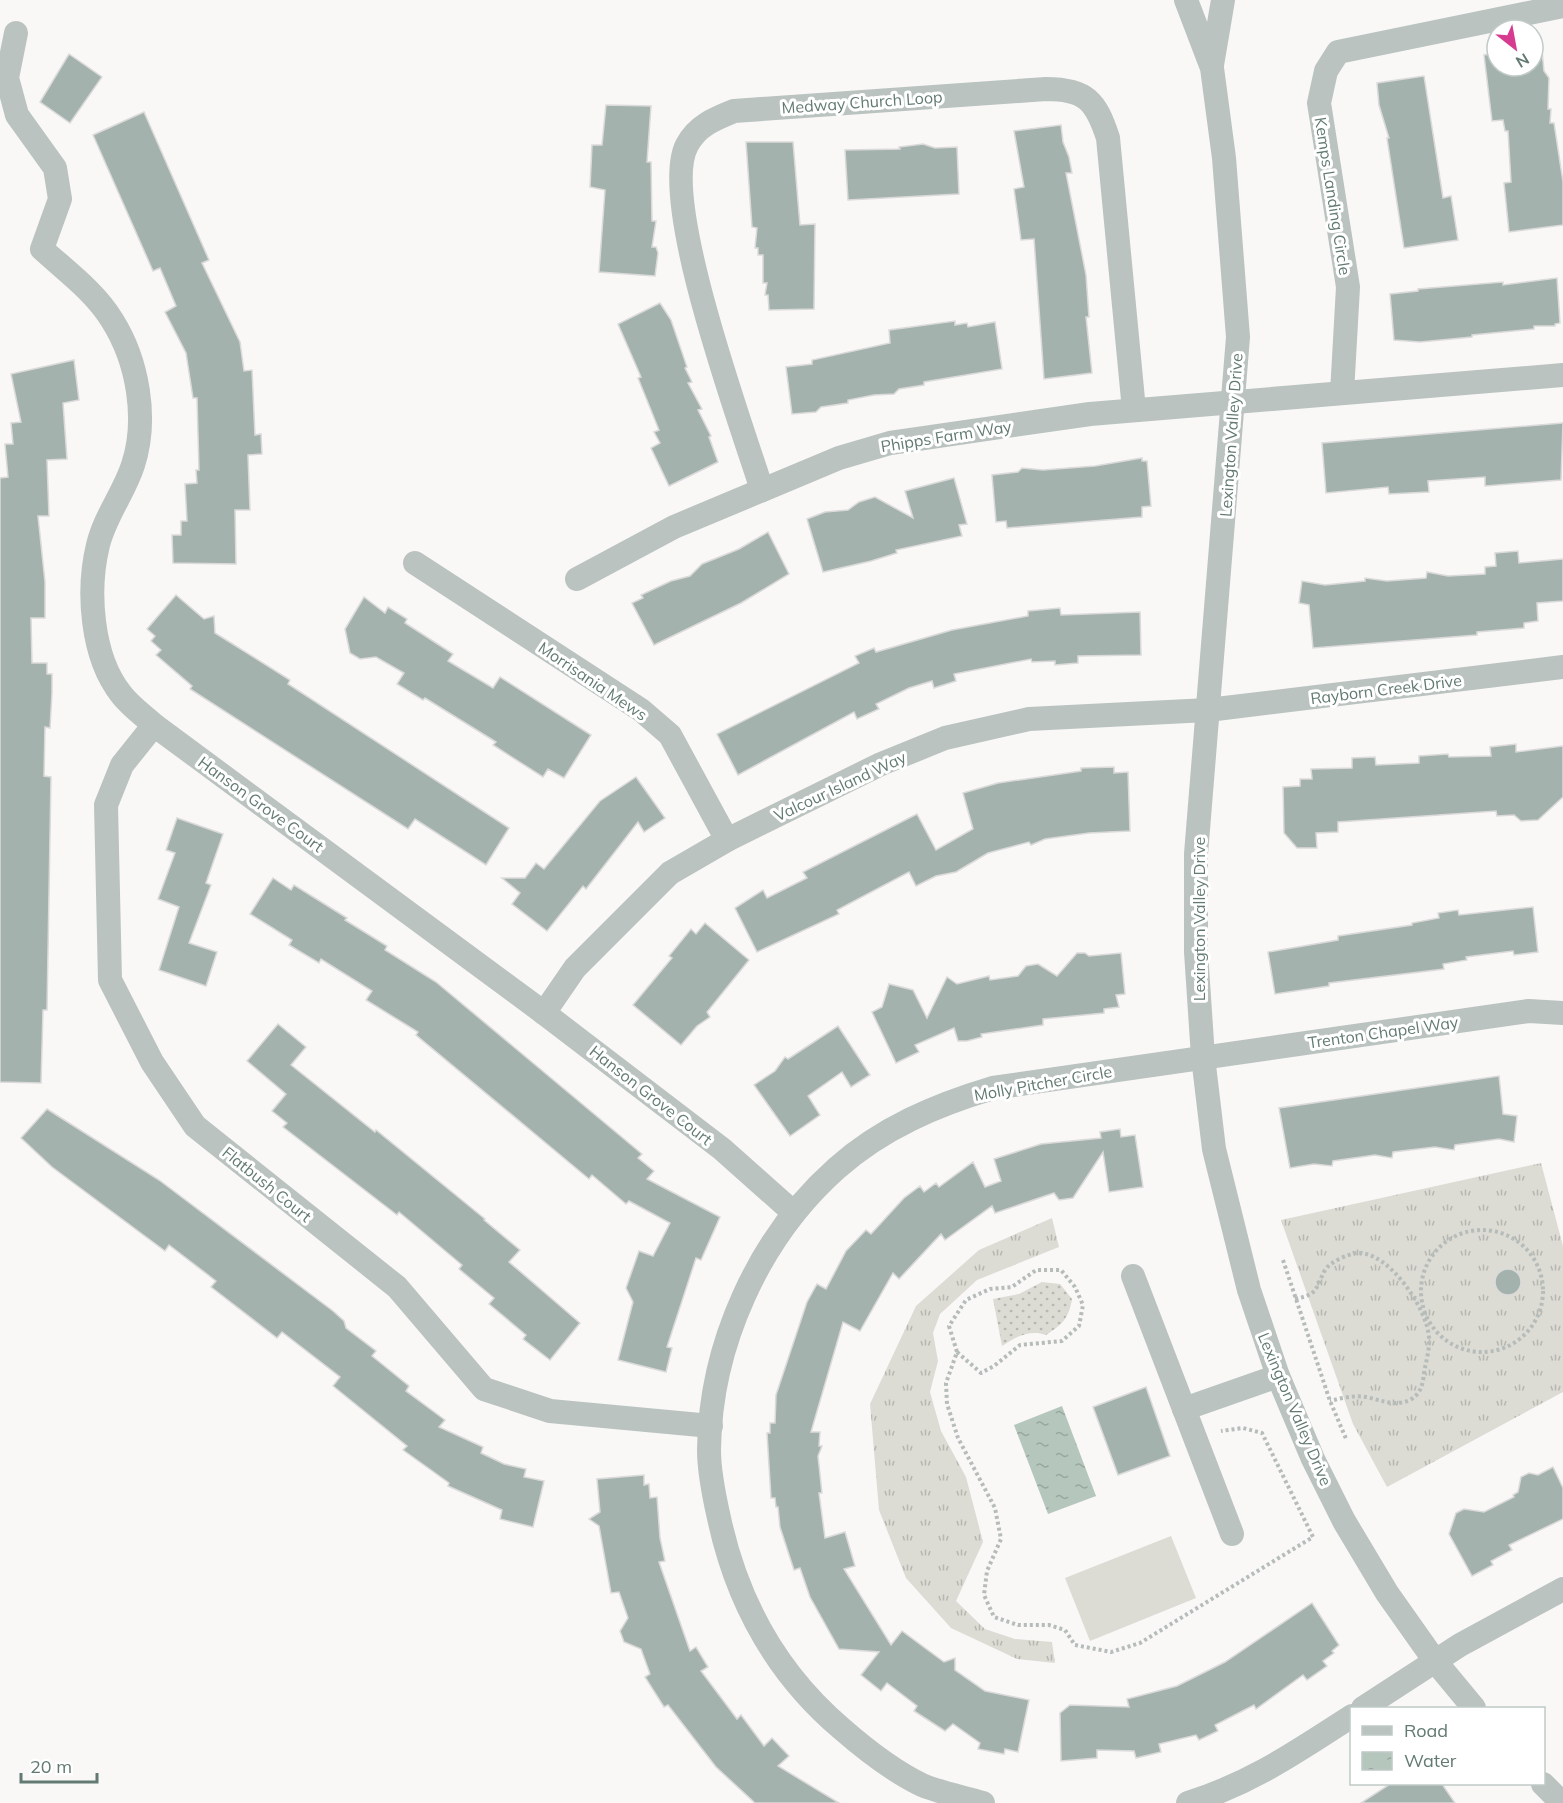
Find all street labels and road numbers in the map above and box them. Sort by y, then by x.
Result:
street label: Medway Church Loop [781,86,943,118]
street label: Kemps Landing Circle [1311,116,1355,276]
street label: Lexington Valley Drive [1215,352,1247,518]
street label: Phipps Farm Way [879,416,1013,456]
street label: Morrisania Mews [535,637,651,725]
street label: Rayborn Creek Drive [1309,670,1463,708]
street label: Valcour Island Way [771,746,910,825]
street label: Hanson Grove Court [194,752,328,856]
street label: Lexington Valley Drive [1189,837,1209,1001]
street label: Trenton Chapel Way [1307,1011,1460,1052]
street label: Hanson Grove Court [586,1041,717,1149]
street label: Molly Pitcher Circle [972,1061,1114,1105]
street label: Flatbush Court [218,1142,316,1226]
street label: Lexington Valley Drive [1254,1329,1336,1489]

